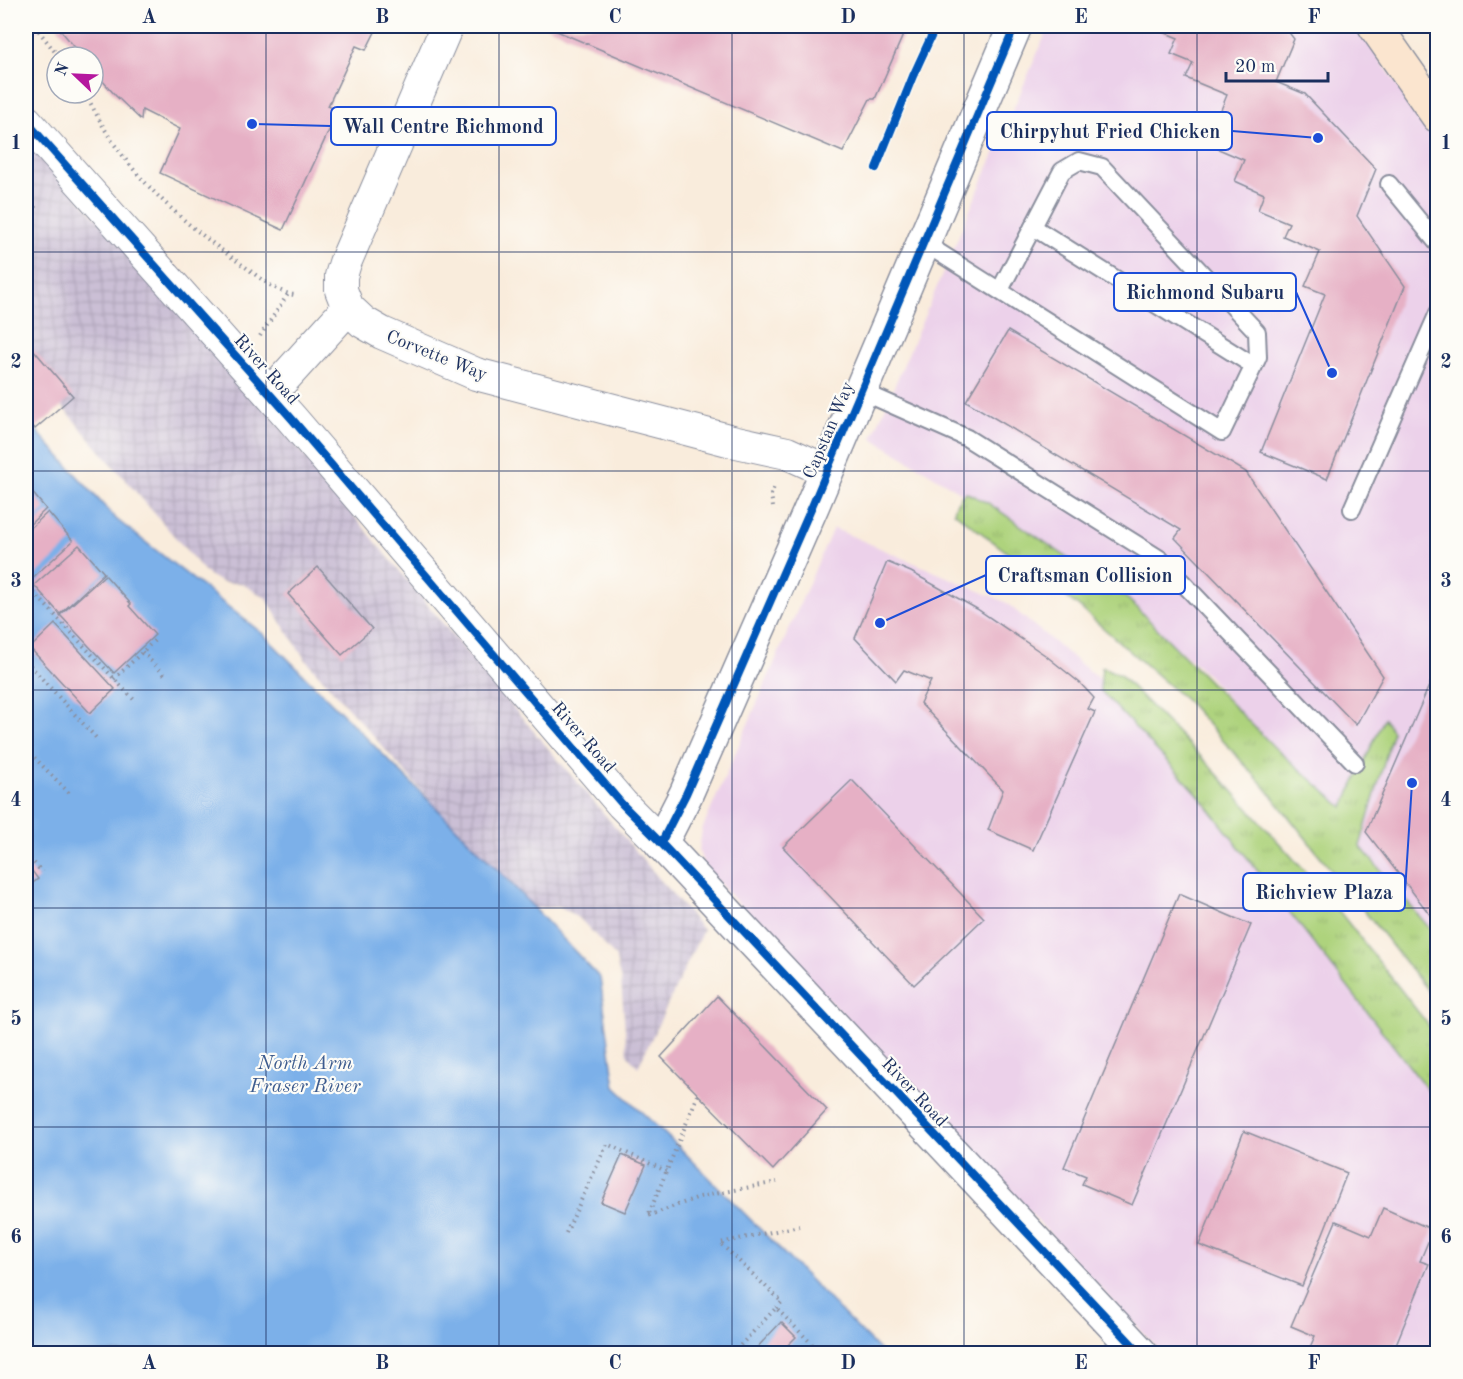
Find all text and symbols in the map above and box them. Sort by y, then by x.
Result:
text: A [141,8,157,28]
text: B [375,8,389,28]
text: C [608,8,622,28]
text: D [840,8,856,28]
text: E [1074,8,1088,28]
text: F [1307,8,1321,28]
north arrow [45,45,105,105]
scale bar [1226,45,1328,83]
text: 20 m [1235,58,1275,76]
text: N [53,60,73,79]
callout: Wall Centre Richmond [331,107,556,145]
callout: Chirpyhut Fried Chicken [987,112,1232,150]
text: Wall Centre Richmond [342,118,544,138]
text: Chirpyhut Fried Chicken [1000,123,1220,143]
text: 1 [10,134,22,154]
text: 1 [1440,134,1452,154]
callout: Richmond Subaru [1114,273,1296,311]
text: Richmond Subaru [1126,284,1284,304]
street label: Corvette Way [384,328,490,385]
street label: River Road [230,331,302,408]
text: 2 [10,353,22,373]
text: 2 [1440,353,1452,373]
street label: Capstan Way [800,379,858,482]
callout: Craftsman Collision [986,556,1185,594]
text: Craftsman Collision [997,567,1173,587]
text: 3 [10,572,22,592]
text: 3 [1440,572,1452,592]
street label: River Road [548,699,619,776]
text: 4 [10,791,22,811]
text: 4 [1440,791,1452,811]
callout: Richview Plaza [1243,873,1405,911]
text: Richview Plaza [1255,884,1393,904]
text: 5 [10,1009,22,1030]
text: 5 [1440,1009,1452,1030]
water label: North Arm Fraser River [248,1054,361,1097]
street label: River Road [878,1055,951,1131]
text: 6 [10,1228,22,1248]
text: 6 [1440,1228,1452,1248]
text: A [141,1354,157,1374]
text: B [375,1354,389,1374]
text: C [608,1354,622,1374]
text: D [840,1354,856,1374]
text: E [1074,1354,1088,1374]
text: F [1307,1354,1321,1374]

